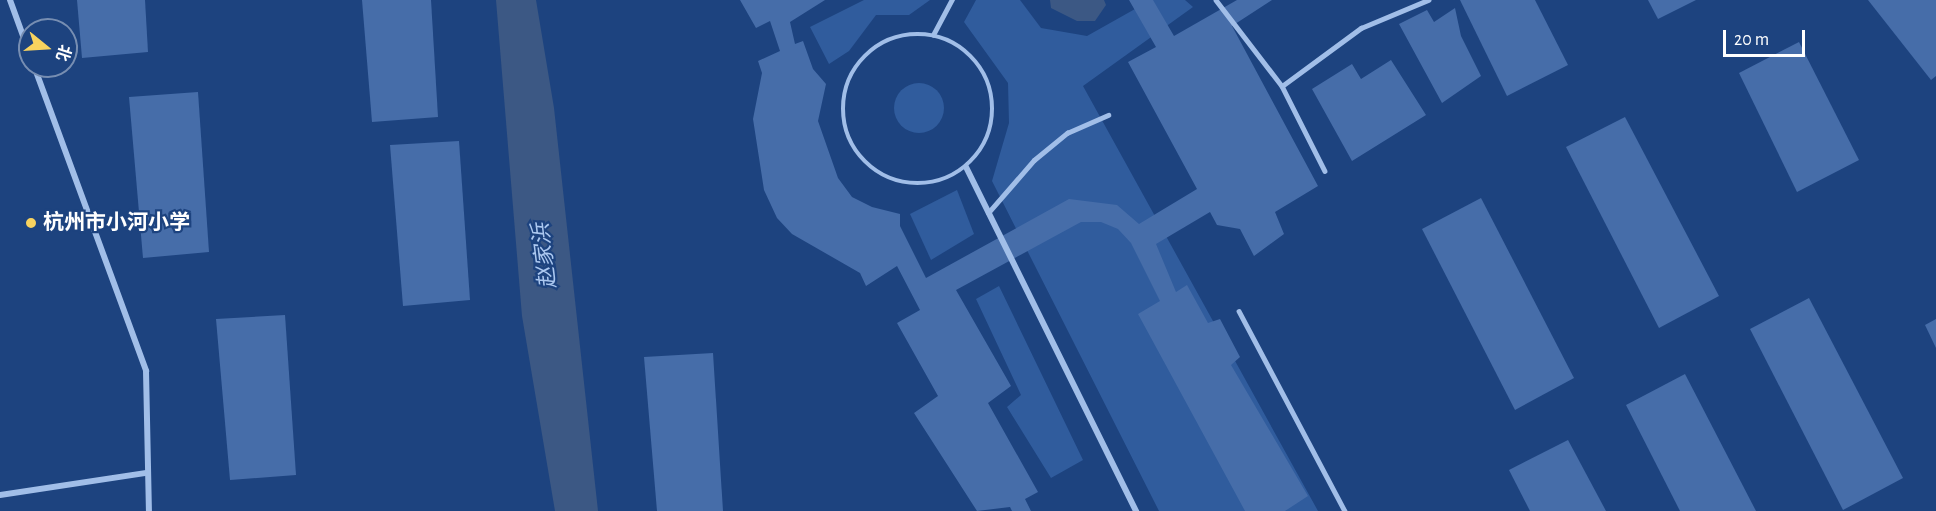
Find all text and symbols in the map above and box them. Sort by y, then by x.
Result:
north arrow [18,18,78,78]
scale bar [1726,18,1808,56]
text: 20 m [1734,31,1769,49]
text: 北 [53,43,73,63]
place label: 杭州市小河小学 [43,210,190,236]
marker: 杭州市小河小学 [24,216,38,230]
water label: 赵家浜 [528,222,562,290]

